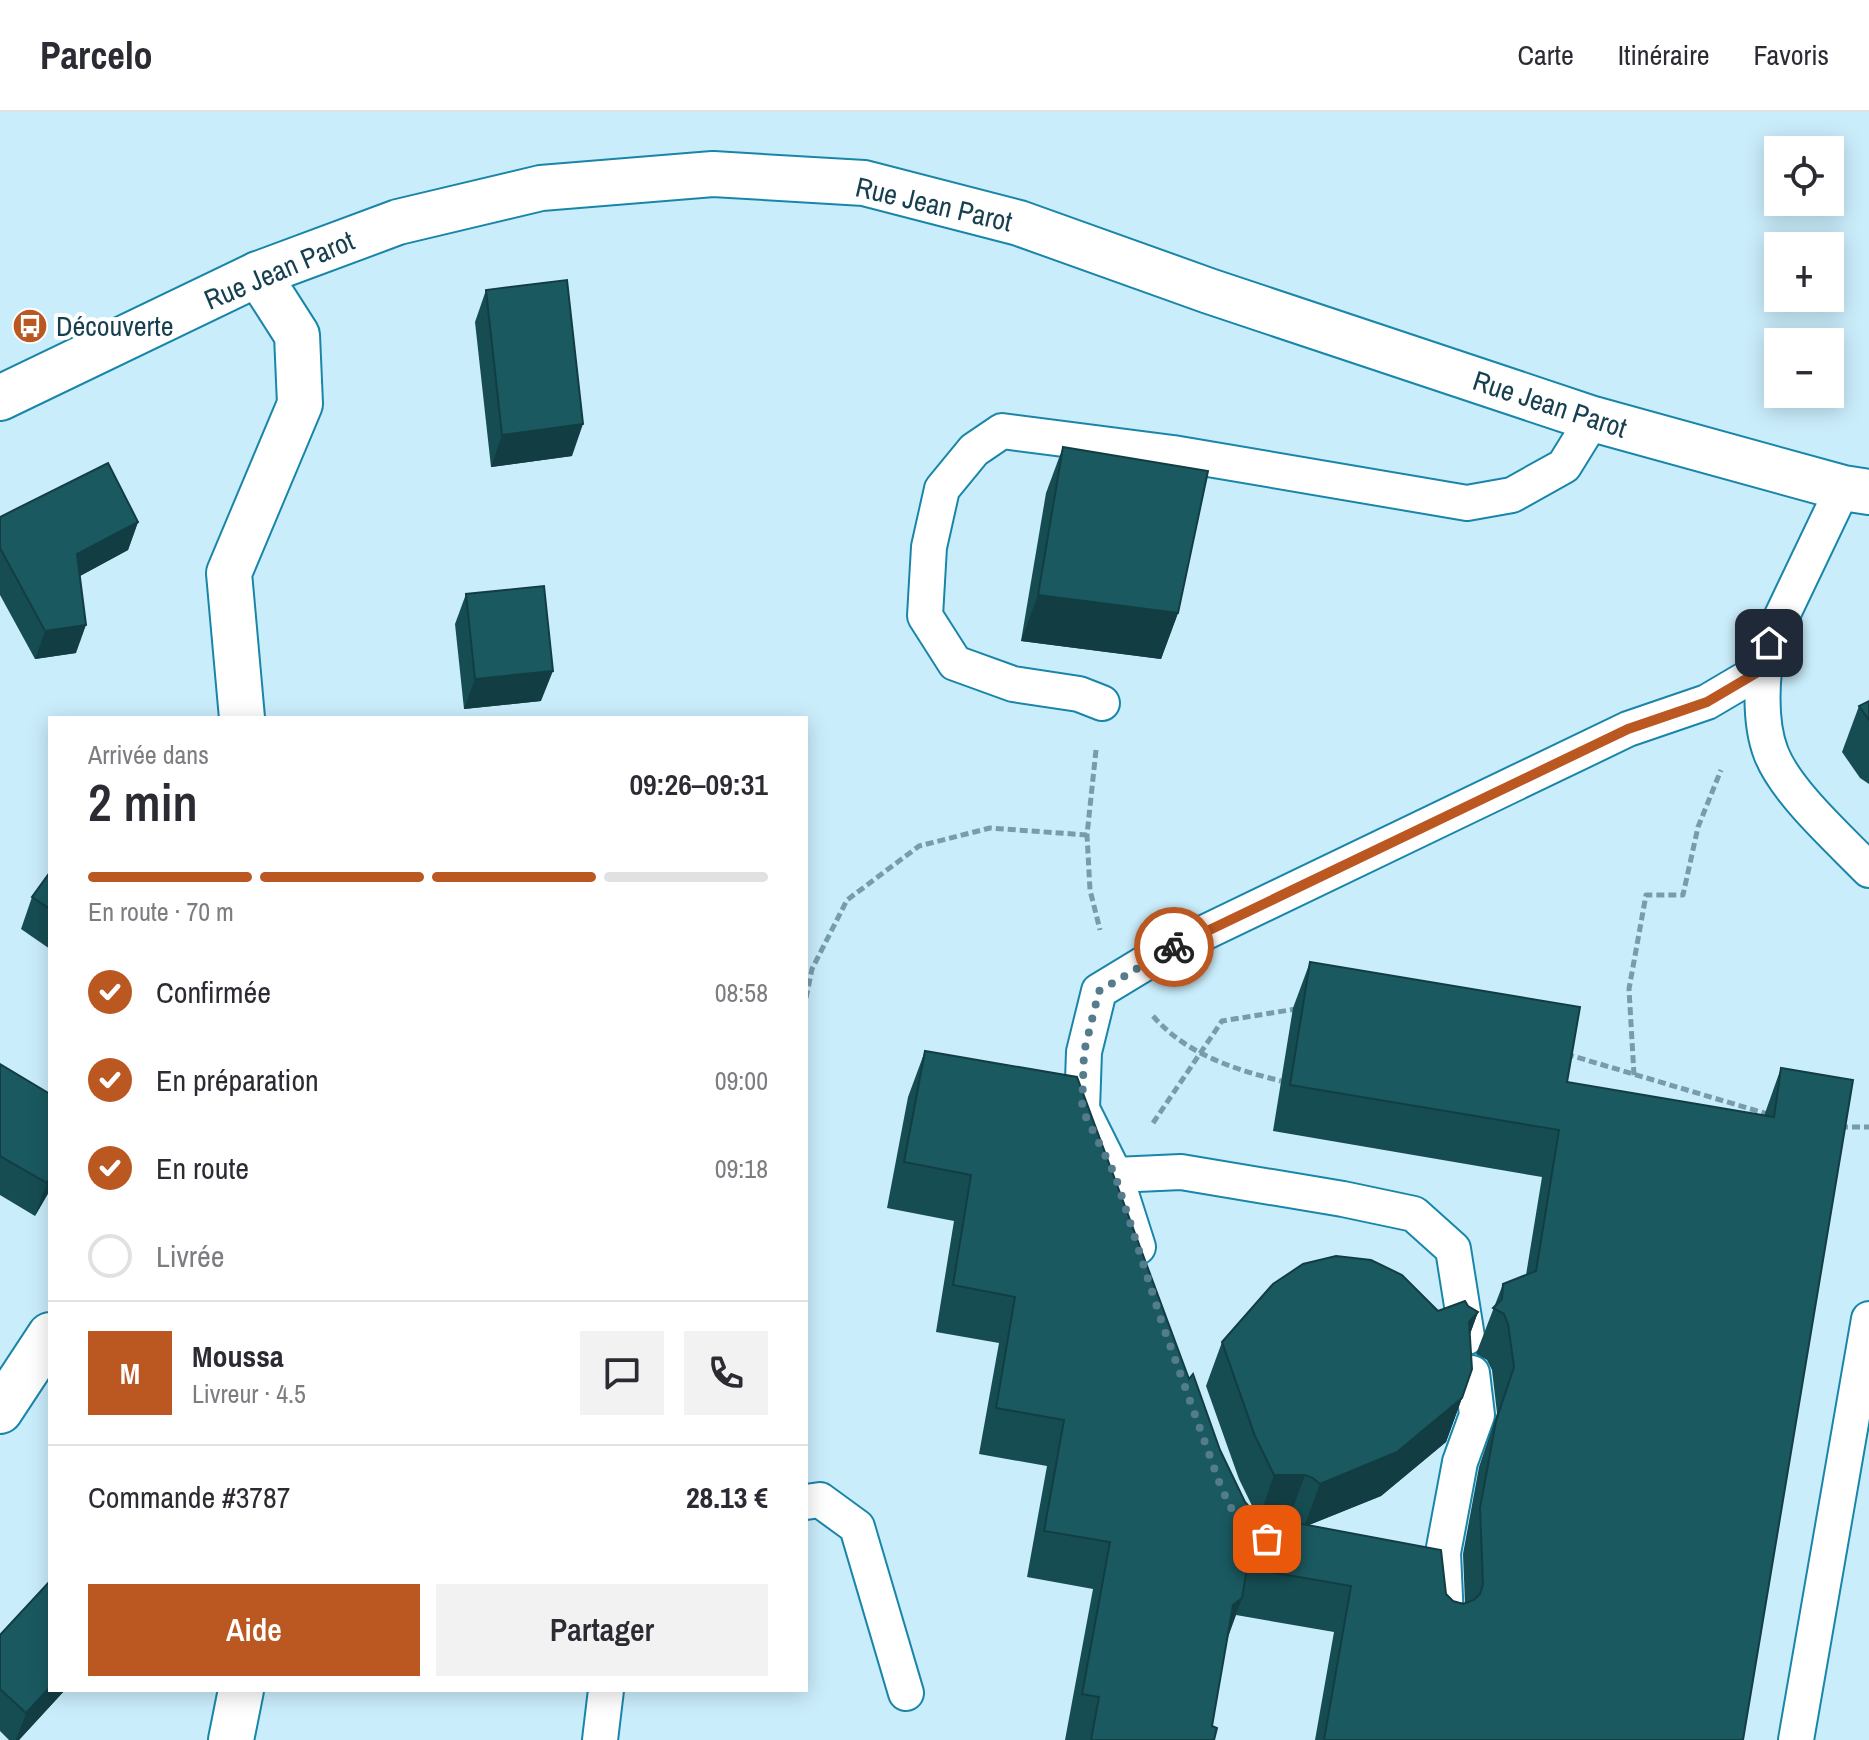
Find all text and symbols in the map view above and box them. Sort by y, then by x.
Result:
text: Parcelo [40,30,153,81]
text: Carte [1518,36,1574,74]
text: Itinéraire [1618,36,1710,74]
text: Favoris [1754,36,1829,74]
map controls [1764,136,1844,408]
button: locate [1764,136,1844,216]
street label: Rue Jean Parot [852,168,1016,240]
street label: Rue Jean Parot [198,221,360,319]
button: + [1764,232,1844,312]
bus stop icon: Découverte [11,307,49,345]
place label: Découverte [56,307,173,345]
button: − [1764,328,1844,408]
street label: Rue Jean Parot [1468,361,1632,447]
pin [1735,609,1803,677]
icon: home [1747,621,1791,665]
text: Arrivée dans [88,737,209,772]
text: 09:26–09:31 [629,764,768,804]
text: 2 min [88,767,198,837]
text: En route · 70 m [88,894,234,929]
courier [1134,907,1214,987]
icon: bike [1152,925,1196,969]
icon: check [88,970,132,1014]
text: Confirmée [156,972,271,1012]
text: 08:58 [715,975,768,1010]
icon: check [88,1058,132,1102]
text: En préparation [156,1060,319,1100]
text: 09:00 [715,1063,768,1098]
icon: check [88,1146,132,1190]
text: En route [156,1148,249,1188]
text: 09:18 [715,1151,768,1186]
text: Livrée [156,1236,224,1276]
button: chat [580,1331,664,1415]
button: phone [684,1331,768,1415]
text: Moussa [192,1336,284,1376]
text: M [120,1353,140,1393]
text: Livreur · 4.5 [192,1376,306,1411]
text: Commande #3787 [88,1477,290,1517]
text: 28.13 € [686,1477,768,1517]
pin [1233,1505,1301,1573]
icon: bag [1245,1517,1289,1561]
button: Aide [88,1584,420,1676]
button: Partager [436,1584,768,1676]

